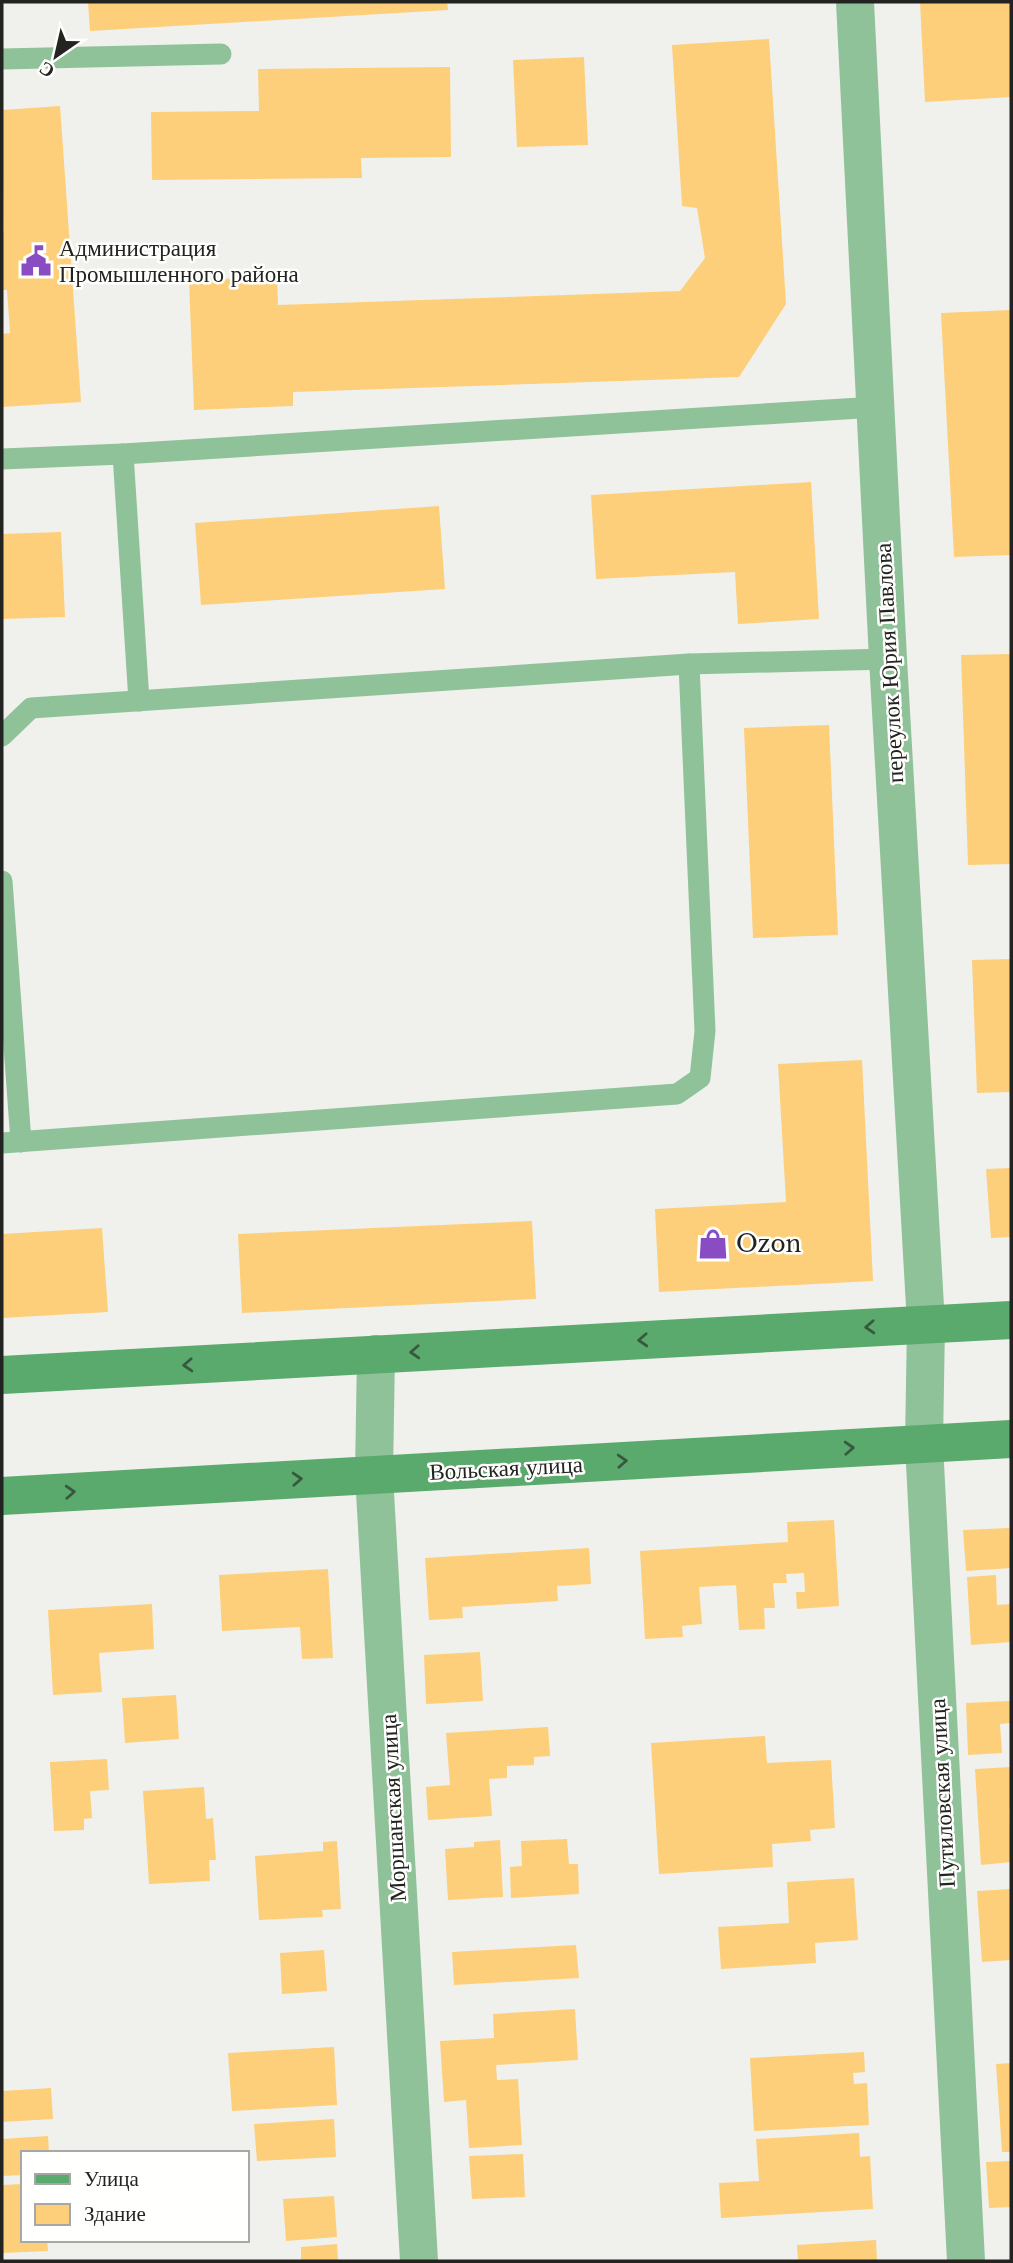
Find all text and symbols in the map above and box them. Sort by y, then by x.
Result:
north arrow [21,21,91,91]
text: С [35,56,59,83]
place label: Администрация Промышленного района [59,234,299,288]
public building icon: Администрация Промышленного района [19,244,53,278]
street label: переулок Юрия Павлова [869,542,909,784]
shop icon: Ozon [696,1227,730,1261]
place label: Ozon [736,1230,801,1258]
one-way arrow [864,1320,875,1335]
one-way arrow [637,1332,648,1347]
one-way arrow [410,1345,421,1360]
one-way arrow [182,1357,193,1372]
one-way arrow [844,1441,855,1456]
street label: Вольская улица [429,1450,583,1486]
one-way arrow [617,1454,628,1469]
one-way arrow [292,1472,303,1487]
one-way arrow [65,1485,76,1500]
street label: Путиловская улица [923,1698,961,1888]
street label: Моршанская улица [374,1713,412,1903]
legend [21,2151,248,2242]
text: Улица [84,2166,139,2192]
text: Здание [84,2201,146,2227]

